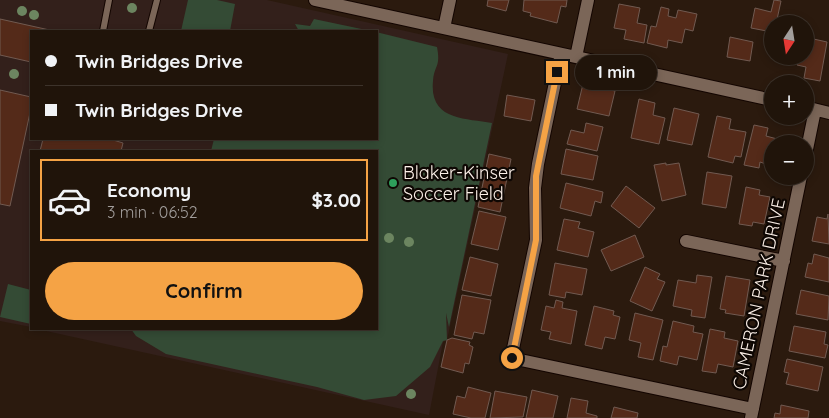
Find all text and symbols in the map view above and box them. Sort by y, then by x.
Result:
north arrow [764,15,814,65]
map controls [764,15,814,185]
text: Twin Bridges Drive [75,49,243,73]
callout: 1 min [574,54,657,90]
route end [546,61,568,83]
text: 1 min [597,62,635,82]
button: + [764,75,814,125]
text: Twin Bridges Drive [75,98,243,122]
button: − [764,135,814,185]
place label: Blaker-Kinser Soccer Field [403,161,515,205]
marker: Blaker-Kinser Soccer Field [387,177,399,189]
icon: car [47,178,92,223]
text: Economy [107,178,191,202]
text: $3.00 [311,188,361,212]
street label: CAMERON PARK DRIVE [727,196,790,391]
text: 3 min · 06:52 [107,202,198,222]
button: Confirm [45,262,363,320]
route start [501,347,523,369]

